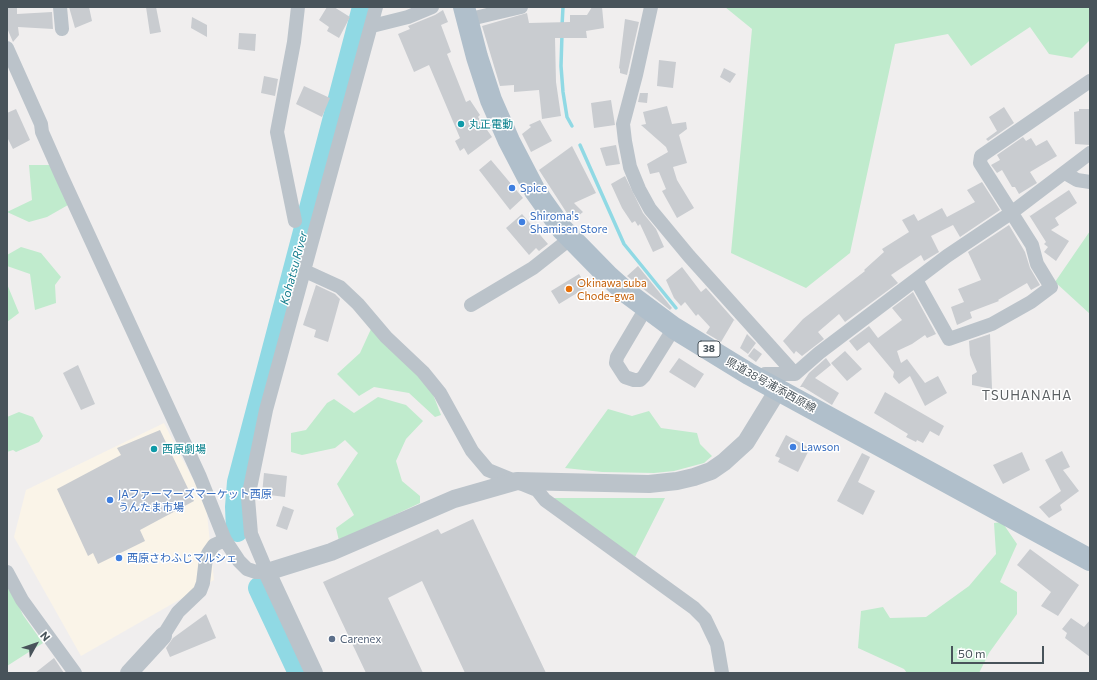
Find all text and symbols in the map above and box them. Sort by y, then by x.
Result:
place label: 丸正電動 [469,117,513,131]
marker: 丸正電動 [456,119,466,129]
place label: Spice [520,181,547,195]
marker: Spice [507,183,517,193]
place label: Shiroma's Shamisen Store [530,209,608,235]
marker: Shiroma's Shamisen Store [517,217,527,227]
water label: Kohatsu River [277,230,311,306]
place label: Okinawa suba Chode-gwa [577,276,647,302]
marker: Okinawa suba Chode-gwa [564,284,574,294]
road number: 38 [698,341,720,357]
street label: 県道38号浦添西原線 [724,355,818,415]
district label: TSUHANAHA [982,388,1072,404]
place label: Lawson [801,440,840,454]
place label: 西原劇場 [162,442,206,456]
marker: Lawson [788,442,798,452]
marker: 西原劇場 [149,444,159,454]
place label: JAファーマーズマーケット西原 うんたま市場 [118,487,272,513]
marker: JAファーマーズマーケット西原 うんたま市場 [105,495,115,505]
place label: 西原さわふじマルシェ [127,551,237,565]
marker: 西原さわふじマルシェ [114,553,124,563]
north arrow [16,624,56,664]
text: N [38,629,53,643]
place label: Carenex [340,632,381,646]
marker: Carenex [327,634,337,644]
scale bar [953,638,1046,664]
text: 50 m [958,646,986,660]

